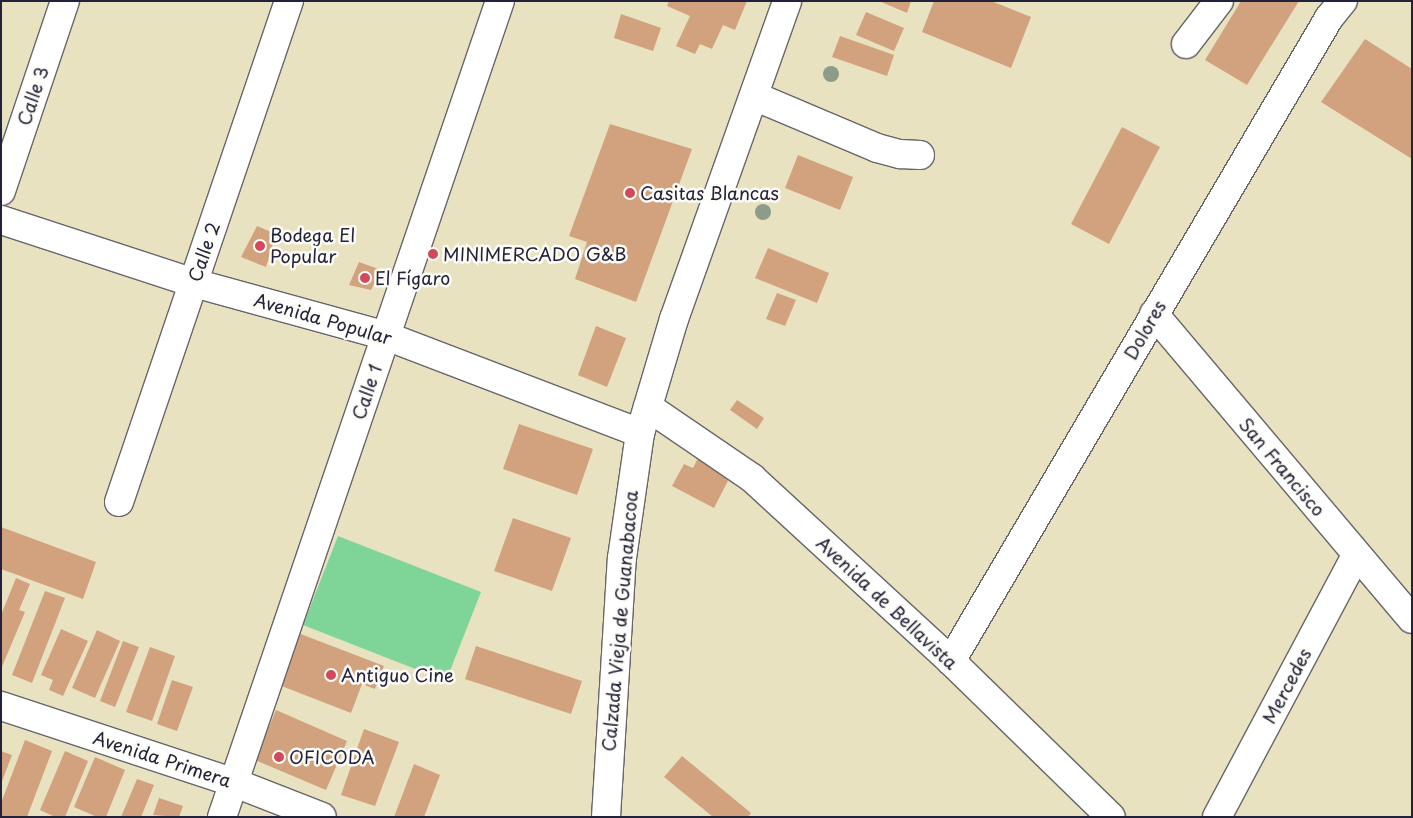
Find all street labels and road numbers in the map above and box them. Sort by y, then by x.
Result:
street label: Calle 3 [13,63,53,129]
street label: Calle 2 [184,219,224,285]
street label: Avenida Popular [252,289,394,349]
street label: Dolores [1120,297,1170,363]
street label: Calle 1 [347,361,387,423]
street label: San Francisco [1235,414,1329,520]
street label: Calzada Vieja de Guanabacoa [598,489,642,753]
street label: Avenida de Bellavista [812,532,962,674]
street label: Mercedes [1258,645,1316,727]
street label: Avenida Primera [90,727,234,791]

